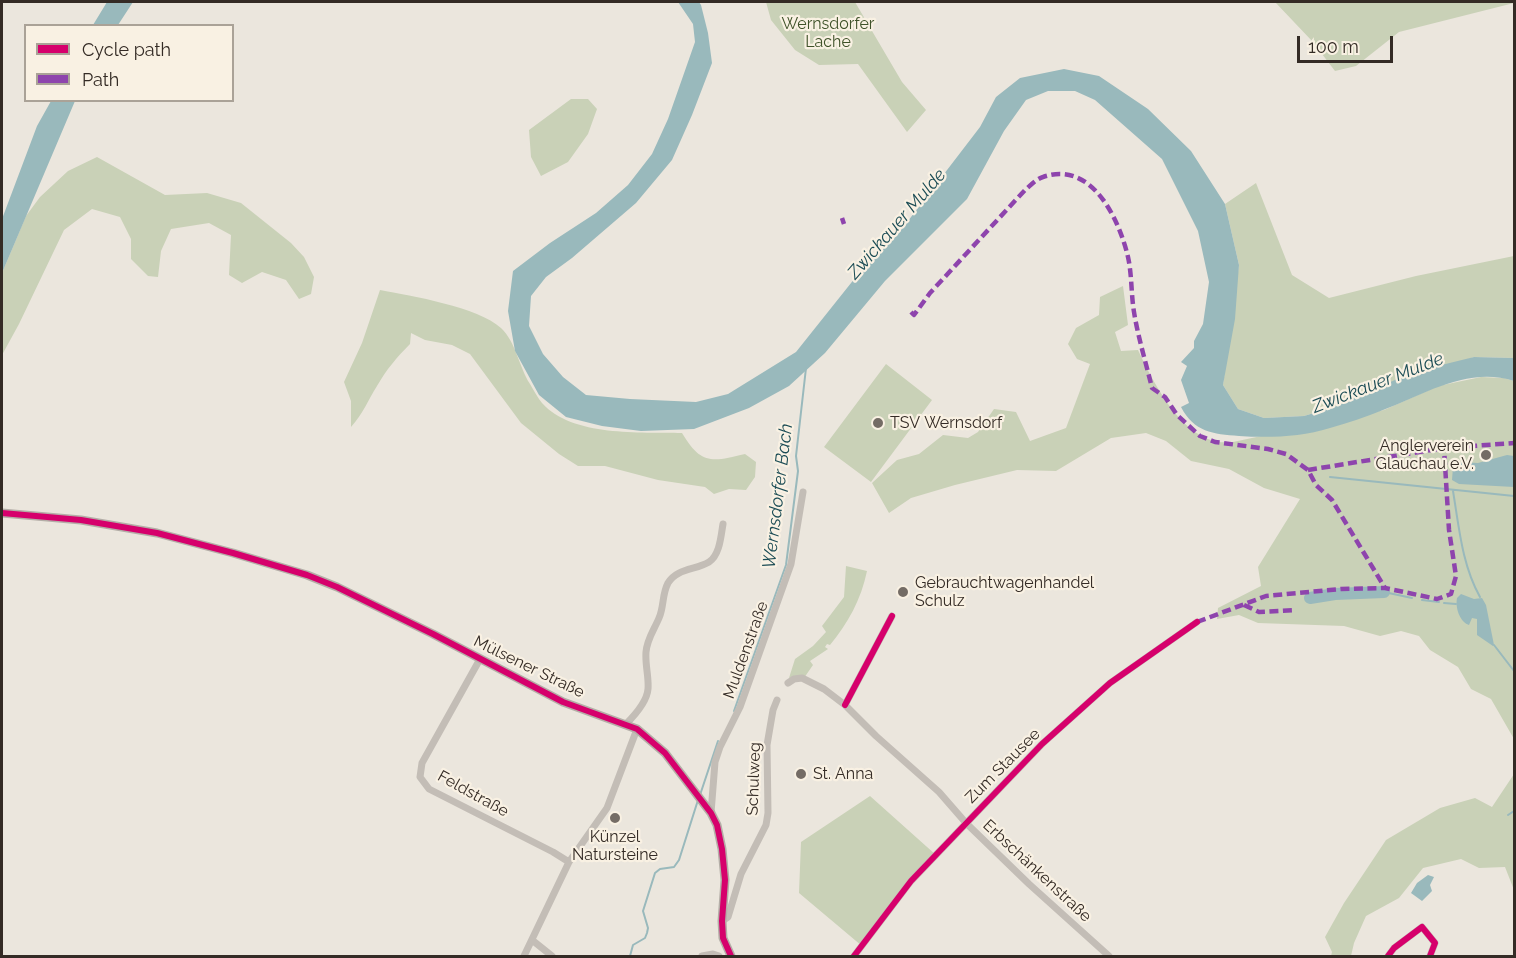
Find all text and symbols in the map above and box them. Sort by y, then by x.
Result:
park label: Wernsdorfer Lache [782,14,874,52]
legend [24,24,234,102]
scale bar [1300,24,1396,62]
text: 100 m [1308,36,1359,57]
text: Cycle path [82,39,171,60]
text: Path [82,69,119,90]
water label: Zwickauer Mulde [843,165,951,283]
water label: Zwickauer Mulde [1309,348,1447,418]
place label: TSV Wernsdorf [890,413,1002,433]
marker: TSV Wernsdorf [871,416,885,430]
water label: Wernsdorfer Bach [758,422,798,570]
place label: Anglerverein Glauchau e.V. [1376,436,1474,474]
marker: Anglerverein Glauchau e.V. [1479,448,1493,462]
place label: Gebrauchtwagenhandel Schulz [915,573,1094,611]
marker: Gebrauchtwagenhandel Schulz [896,585,910,599]
street label: Muldenstraße [720,599,772,701]
street label: Mülsener Straße [470,632,588,702]
street label: Zum Stausee [962,725,1044,807]
street label: Schulweg [743,742,765,816]
place label: St. Anna [813,764,873,784]
street label: Feldstraße [434,767,512,821]
marker: St. Anna [794,767,808,781]
marker: Künzel Natursteine [608,811,622,825]
street label: Erbschänkenstraße [979,816,1095,926]
place label: Künzel Natursteine [572,827,658,865]

